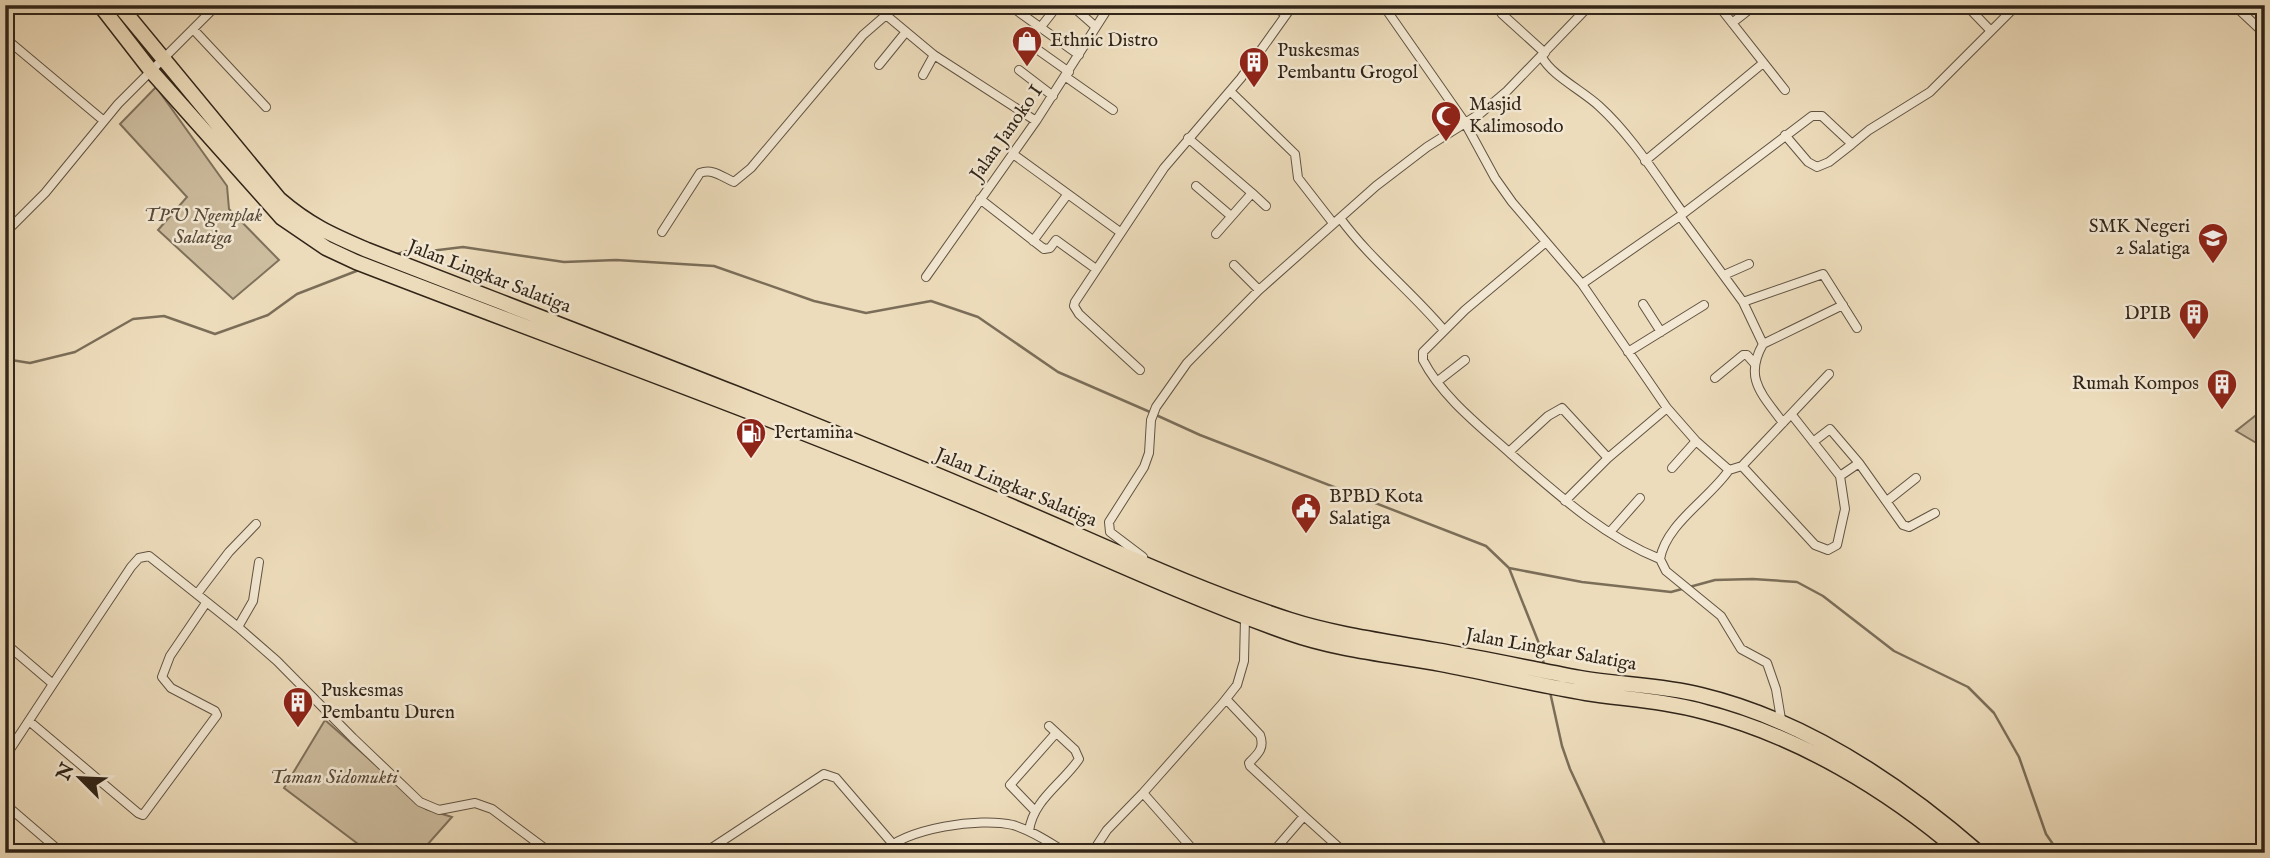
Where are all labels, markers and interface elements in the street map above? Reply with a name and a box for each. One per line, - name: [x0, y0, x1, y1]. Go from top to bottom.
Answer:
- shop icon: Ethnic Distro: [1010, 24, 1044, 68]
- place label: Ethnic Distro: [1050, 29, 1158, 53]
- place label: Puskesmas Pembantu Grogol: [1277, 39, 1419, 85]
- building icon: Puskesmas Pembantu Grogol: [1237, 45, 1271, 89]
- street label: Jalan Janoko I: [964, 80, 1049, 187]
- place label: Masjid Kalimosodo: [1469, 93, 1563, 139]
- mosque icon: Masjid Kalimosodo: [1429, 99, 1463, 143]
- park label: TPU Ngemplak Salatiga: [144, 204, 263, 250]
- place label: SMK Negeri 2 Salatiga: [2089, 215, 2191, 261]
- school or university icon: SMK Negeri 2 Salatiga: [2196, 221, 2230, 265]
- street label: Jalan Lingkar Salatiga: [402, 234, 575, 320]
- building icon: DPIB: [2177, 297, 2211, 341]
- place label: DPIB: [2124, 302, 2171, 326]
- building icon: Rumah Kompos: [2205, 367, 2239, 411]
- place label: Rumah Kompos: [2072, 372, 2199, 396]
- fuel station icon: Pertamina: [734, 416, 768, 460]
- place label: Pertamina: [774, 421, 854, 445]
- street label: Jalan Lingkar Salatiga: [930, 442, 1101, 533]
- place label: BPBD Kota Salatiga: [1329, 485, 1424, 531]
- public building icon: BPBD Kota Salatiga: [1289, 491, 1323, 535]
- street label: Jalan Lingkar Salatiga: [1462, 623, 1639, 677]
- place label: Puskesmas Pembantu Duren: [321, 679, 455, 725]
- building icon: Puskesmas Pembantu Duren: [281, 685, 315, 729]
- north arrow: [46, 742, 116, 812]
- text: N: [52, 759, 81, 785]
- park label: Taman Sidomukti: [270, 766, 400, 790]

